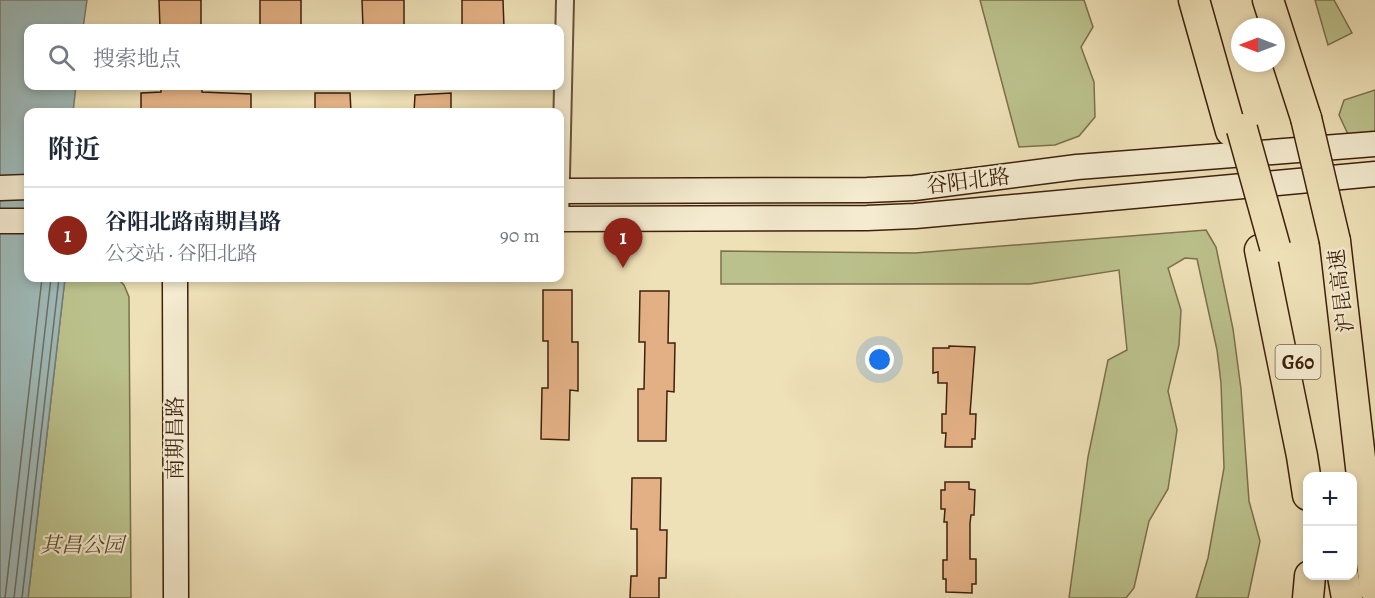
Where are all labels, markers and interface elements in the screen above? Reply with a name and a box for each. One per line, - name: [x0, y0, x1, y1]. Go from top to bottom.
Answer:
- north arrow: [1231, 18, 1285, 72]
- search box: [24, 24, 564, 90]
- icon: search: [45, 41, 78, 74]
- text: 搜索地点: [93, 44, 181, 74]
- text: 附近: [48, 132, 100, 167]
- street label: 谷阳北路: [925, 162, 1011, 200]
- text: 谷阳北路南期昌路: [105, 207, 281, 237]
- pin: 1: [604, 218, 642, 268]
- text: 1: [64, 222, 71, 249]
- text: 90 m: [500, 222, 540, 249]
- text: 公交站 · 谷阳北路: [105, 240, 257, 267]
- street label: 沪昆高速: [1322, 248, 1360, 334]
- your location: [865, 345, 894, 374]
- road number: G60: [1276, 345, 1320, 379]
- street label: 南期昌路: [161, 396, 189, 480]
- map controls: [1303, 472, 1357, 580]
- button: +: [1303, 472, 1357, 526]
- button: −: [1303, 526, 1357, 580]
- park label: 其昌公园: [40, 531, 127, 559]

